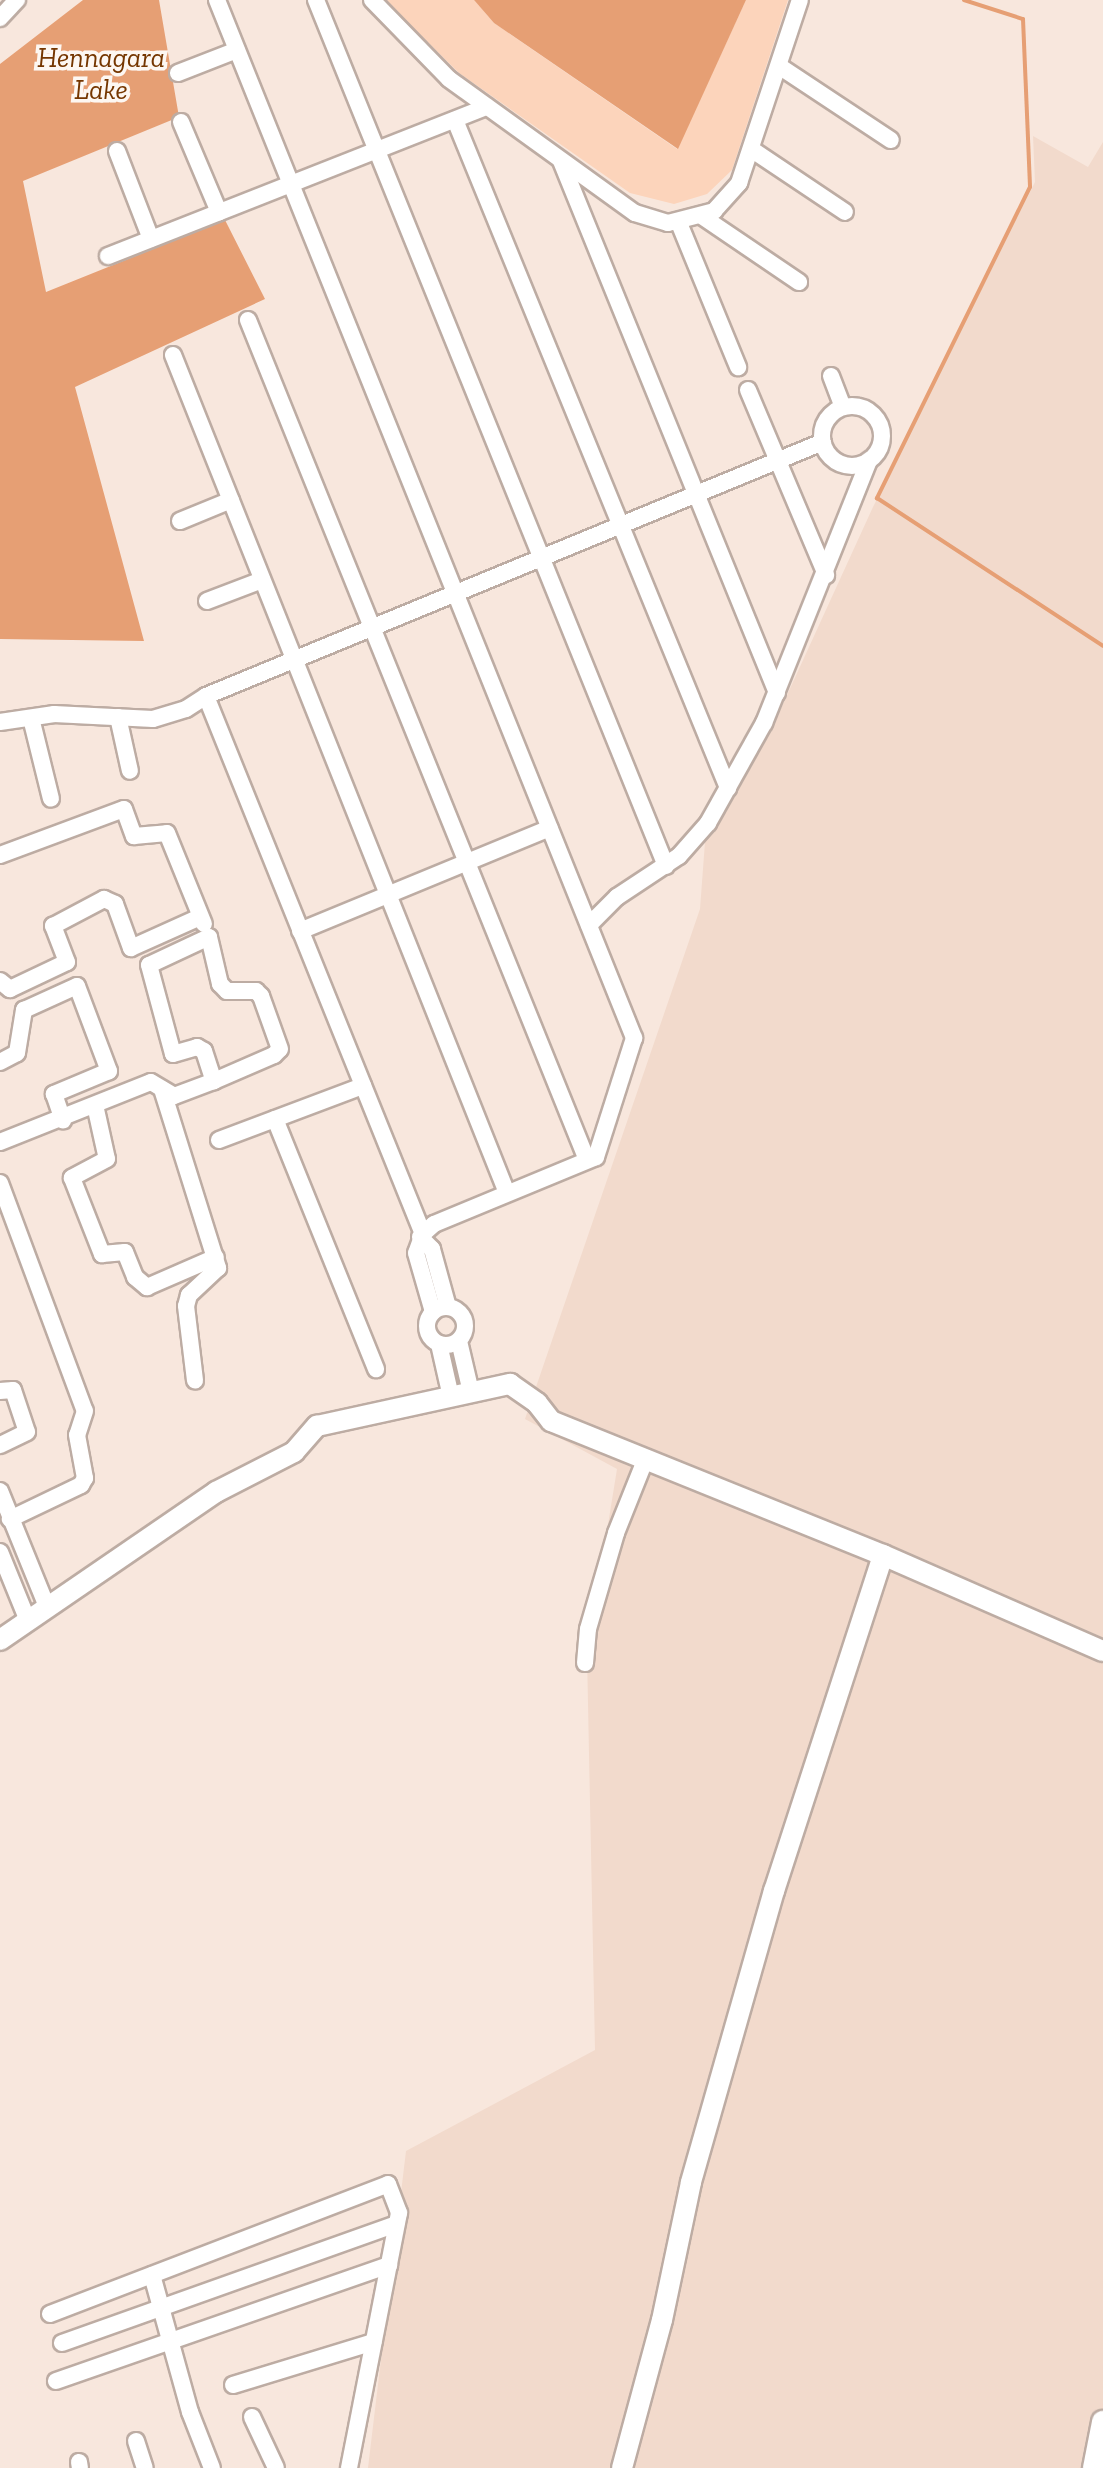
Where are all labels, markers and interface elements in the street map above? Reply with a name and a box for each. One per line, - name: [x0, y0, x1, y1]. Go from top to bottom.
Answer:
- water label: Hennagara Lake: [37, 41, 165, 107]

